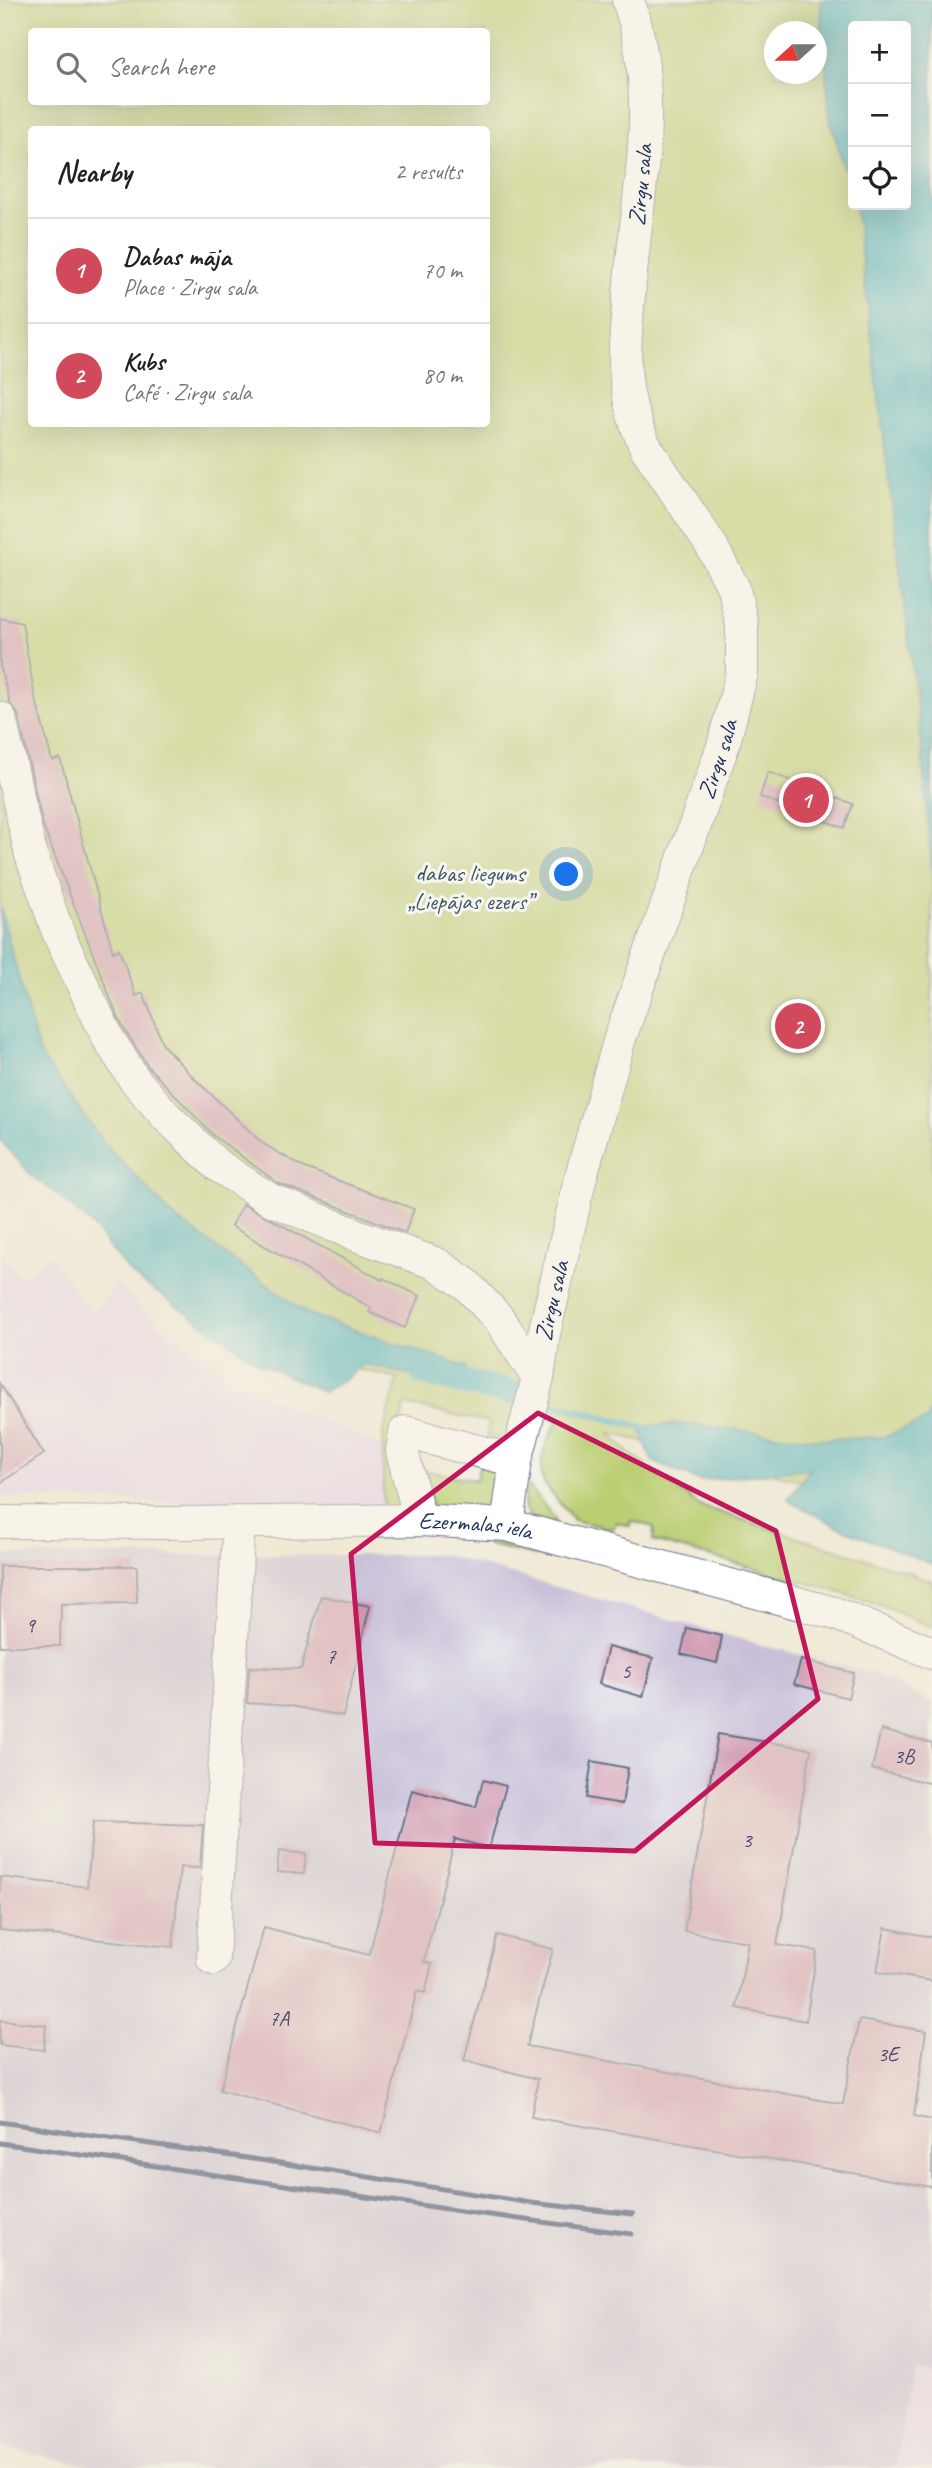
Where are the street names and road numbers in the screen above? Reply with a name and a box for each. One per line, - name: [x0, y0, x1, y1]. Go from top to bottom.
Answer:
- street label: Zirgu sala: [621, 142, 659, 227]
- street label: Zirgu sala: [691, 715, 745, 803]
- street label: Zirgu sala: [528, 1256, 576, 1343]
- street label: Ezermalas iela: [418, 1505, 538, 1547]

